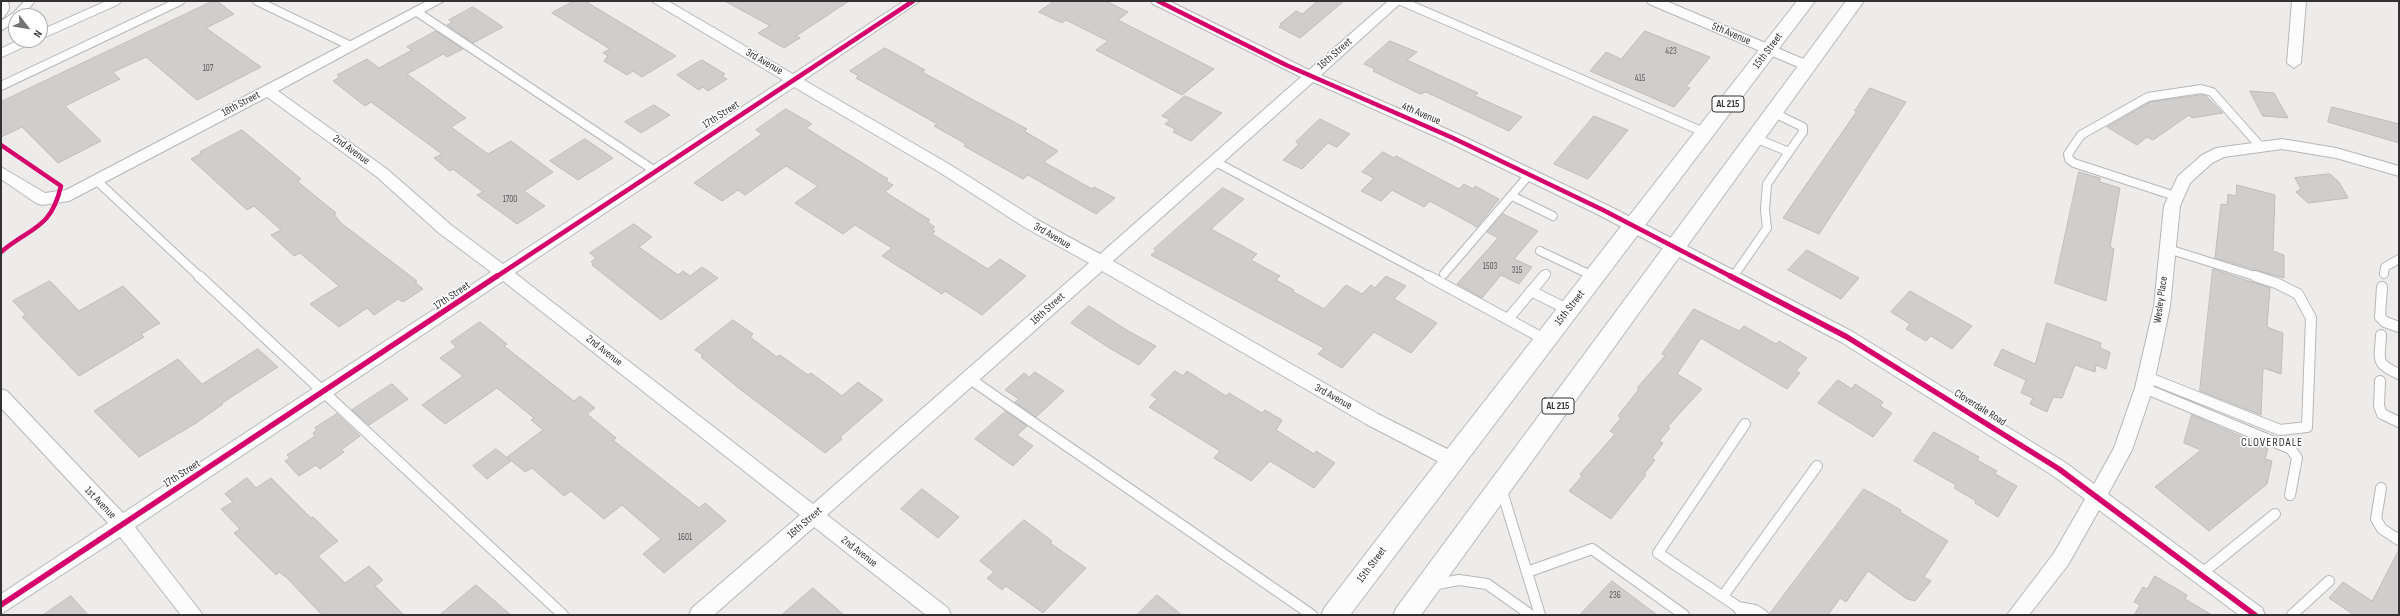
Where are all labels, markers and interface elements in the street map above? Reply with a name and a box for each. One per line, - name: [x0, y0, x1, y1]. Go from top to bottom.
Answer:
- north arrow: [8, 8, 48, 48]
- street label: 5th Avenue: [1709, 20, 1753, 48]
- text: N: [31, 28, 45, 40]
- street label: 15th Street: [1750, 31, 1786, 71]
- street label: 16th Street: [1315, 35, 1355, 73]
- street label: 3rd Avenue: [743, 46, 785, 78]
- house number: 423: [1665, 47, 1677, 57]
- house number: 107: [203, 64, 213, 74]
- house number: 415: [1635, 74, 1645, 84]
- street label: 18th Street: [219, 88, 263, 120]
- road number: AL 215: [1712, 96, 1744, 112]
- street label: 17th Street: [700, 98, 742, 132]
- street label: 4th Avenue: [1399, 100, 1443, 128]
- street label: 2nd Avenue: [330, 132, 372, 168]
- house number: 1700: [503, 195, 517, 205]
- street label: 3rd Avenue: [1031, 220, 1073, 252]
- house number: 1503: [1483, 262, 1497, 272]
- house number: 315: [1512, 266, 1522, 276]
- street label: Wesley Place: [2151, 276, 2171, 324]
- street label: 17th Street: [431, 279, 473, 313]
- street label: 15th Street: [1552, 288, 1588, 328]
- street label: 16th Street: [1028, 290, 1068, 328]
- street label: 2nd Avenue: [583, 333, 625, 369]
- street label: 3rd Avenue: [1312, 381, 1354, 413]
- street label: Cloverdale Road: [1952, 387, 2008, 429]
- road number: AL 215: [1542, 398, 1574, 414]
- district label: CLOVERDALE: [2241, 436, 2303, 450]
- street label: 17th Street: [161, 457, 203, 491]
- street label: 1st Avenue: [81, 484, 119, 522]
- street label: 16th Street: [785, 504, 825, 542]
- house number: 1601: [678, 533, 692, 543]
- street label: 2nd Avenue: [838, 534, 880, 570]
- street label: 15th Street: [1354, 545, 1390, 585]
- house number: 236: [1609, 591, 1621, 601]

